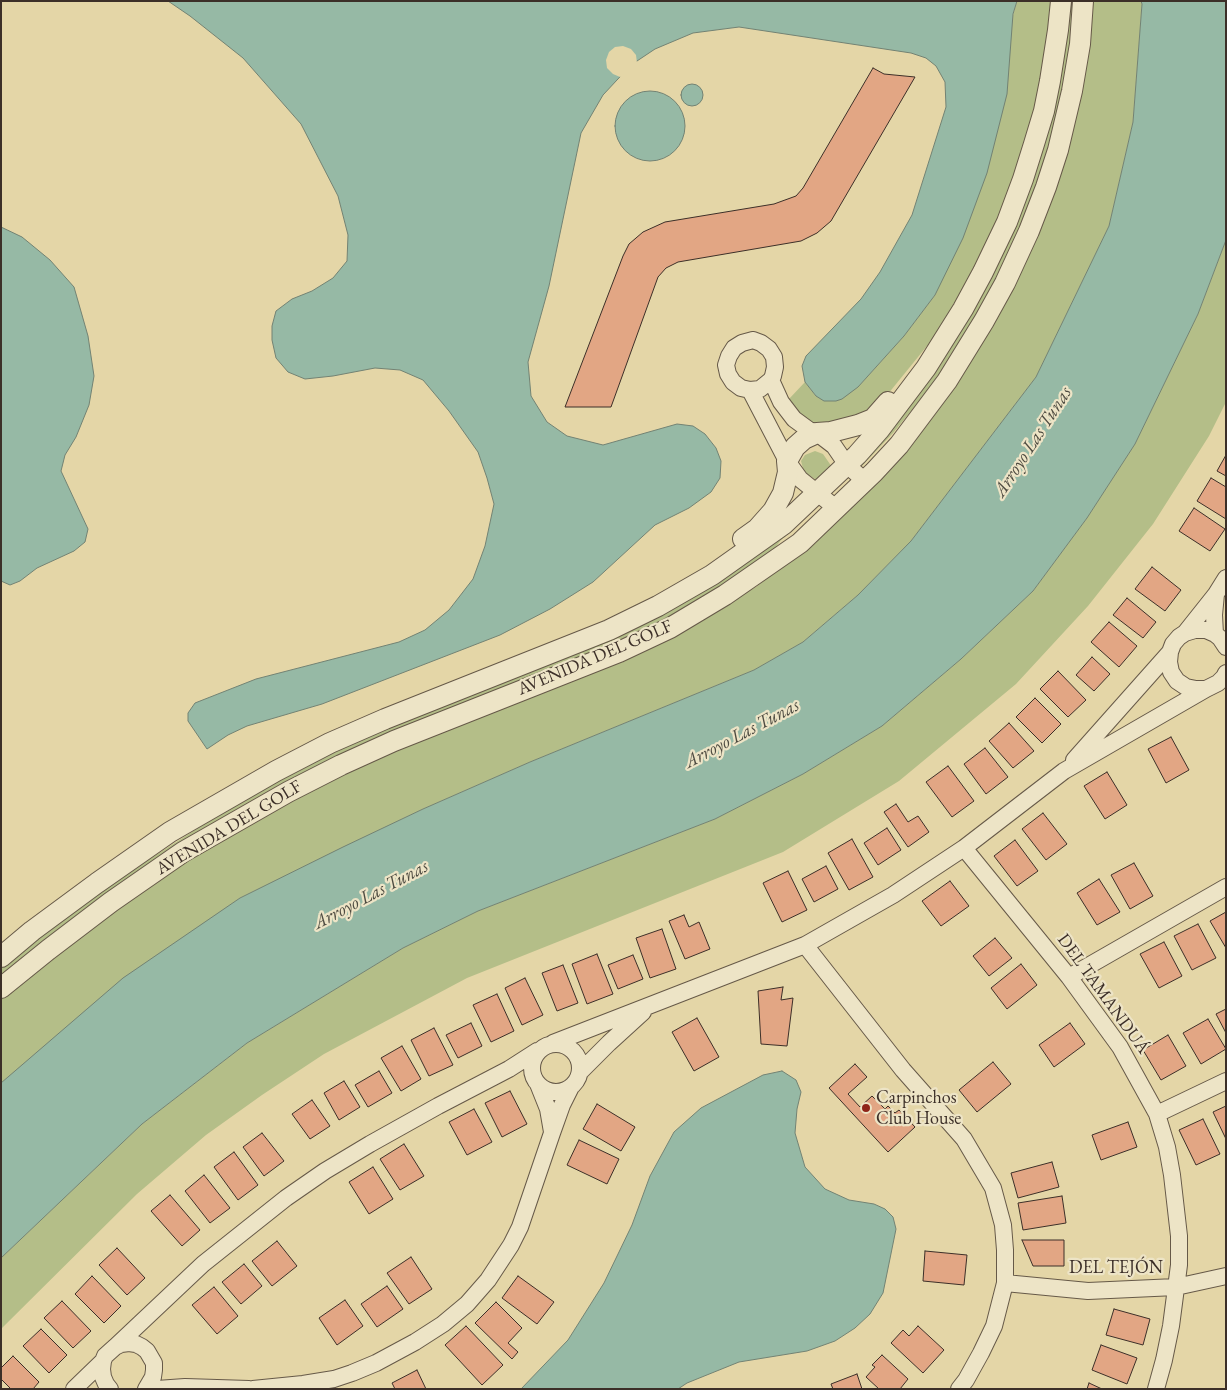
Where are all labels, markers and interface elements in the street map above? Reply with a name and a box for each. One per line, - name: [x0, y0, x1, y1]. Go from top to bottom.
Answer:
- water label: Arroyo Las Tunas: [989, 383, 1077, 501]
- street label: AVENIDA DEL GOLF: [514, 616, 676, 700]
- water label: Arroyo Las Tunas: [681, 694, 803, 774]
- street label: AVENIDA DEL GOLF: [152, 776, 306, 880]
- water label: Arroyo Las Tunas: [310, 855, 432, 935]
- street label: DEL TAMANDUÁ: [1052, 930, 1154, 1058]
- place label: Carpinchos Club House: [876, 1087, 961, 1130]
- marker: Carpinchos Club House: [860, 1102, 872, 1114]
- street label: DEL TEJÓN: [1069, 1257, 1163, 1279]

